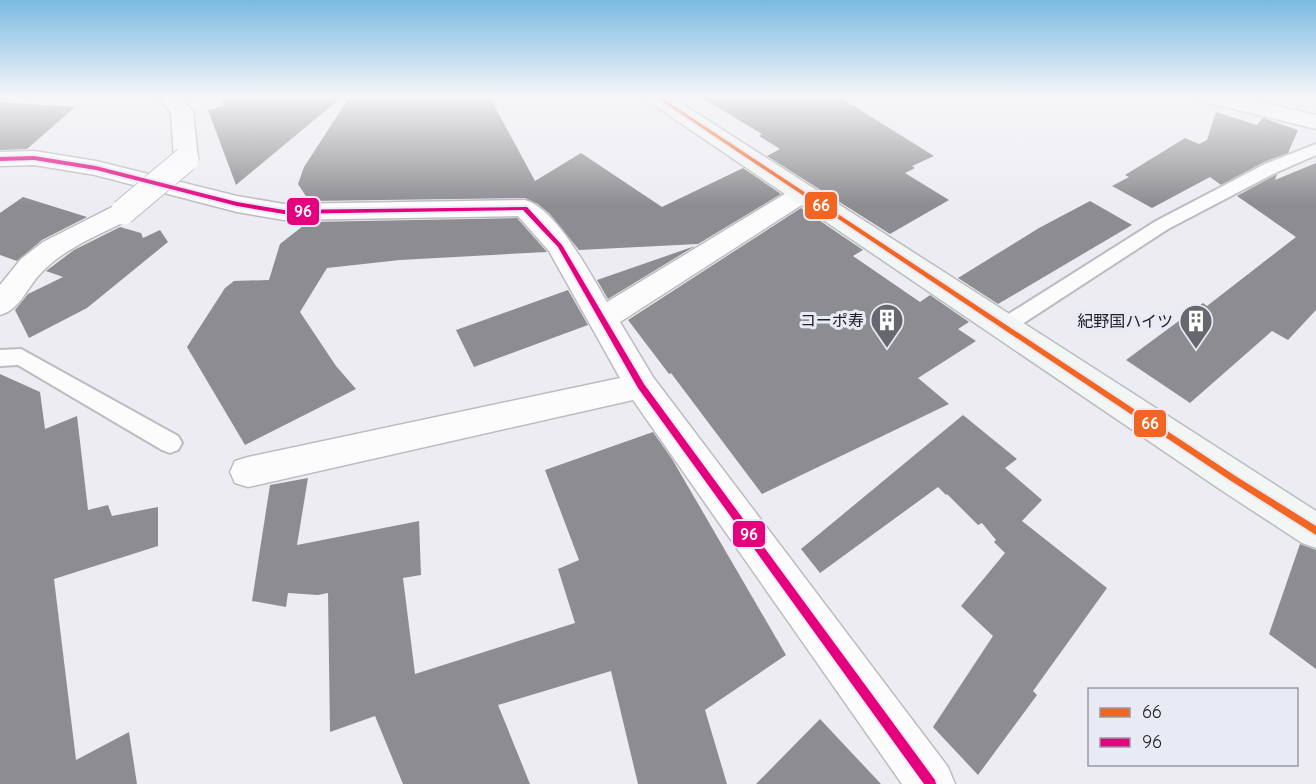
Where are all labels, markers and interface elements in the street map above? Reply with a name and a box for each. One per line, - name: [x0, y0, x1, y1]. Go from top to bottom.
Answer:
- line badge: 66: [804, 191, 838, 220]
- text: 66: [812, 195, 830, 215]
- line badge: 96: [286, 197, 320, 226]
- text: 96: [294, 201, 312, 221]
- building icon: コーポ寿: [869, 302, 905, 349]
- building icon: 紀野国ハイツ: [1178, 303, 1214, 350]
- place label: コーポ寿: [800, 310, 864, 330]
- place label: 紀野国ハイツ: [1077, 311, 1173, 331]
- line badge: 66: [1133, 409, 1167, 438]
- text: 66: [1141, 413, 1159, 433]
- line badge: 96: [732, 520, 766, 548]
- text: 96: [740, 524, 758, 544]
- legend: [1088, 688, 1298, 766]
- text: 66: [1142, 700, 1162, 723]
- text: 96: [1142, 730, 1162, 753]

